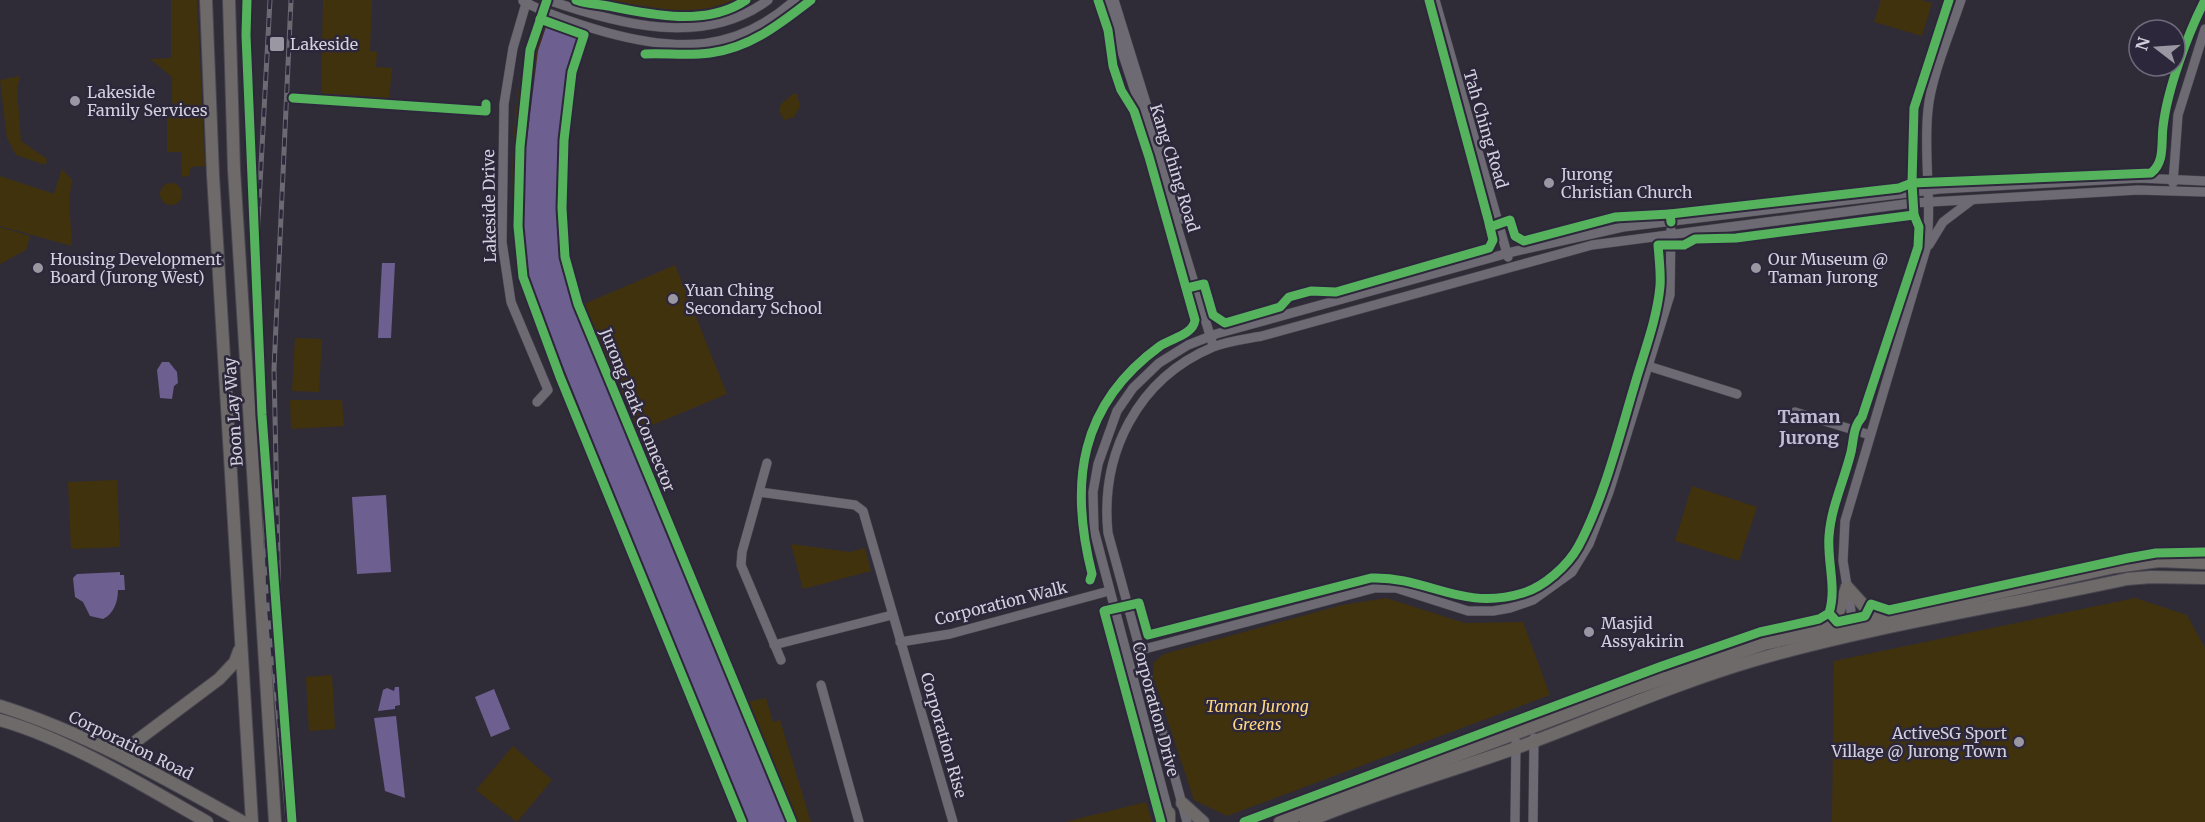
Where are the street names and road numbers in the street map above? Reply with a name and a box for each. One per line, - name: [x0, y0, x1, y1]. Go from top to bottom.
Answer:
- street label: Tah Ching Road: [1459, 67, 1513, 191]
- street label: Kang Ching Road: [1146, 102, 1204, 235]
- street label: Lakeside Drive: [478, 149, 500, 263]
- street label: Jurong Park Connector: [596, 324, 680, 495]
- street label: Boon Lay Way: [219, 356, 247, 467]
- street label: Corporation Walk: [933, 577, 1070, 629]
- street label: Corporation Drive: [1128, 640, 1184, 778]
- street label: Corporation Rise: [917, 670, 971, 800]
- street label: Corporation Road: [66, 706, 197, 784]

